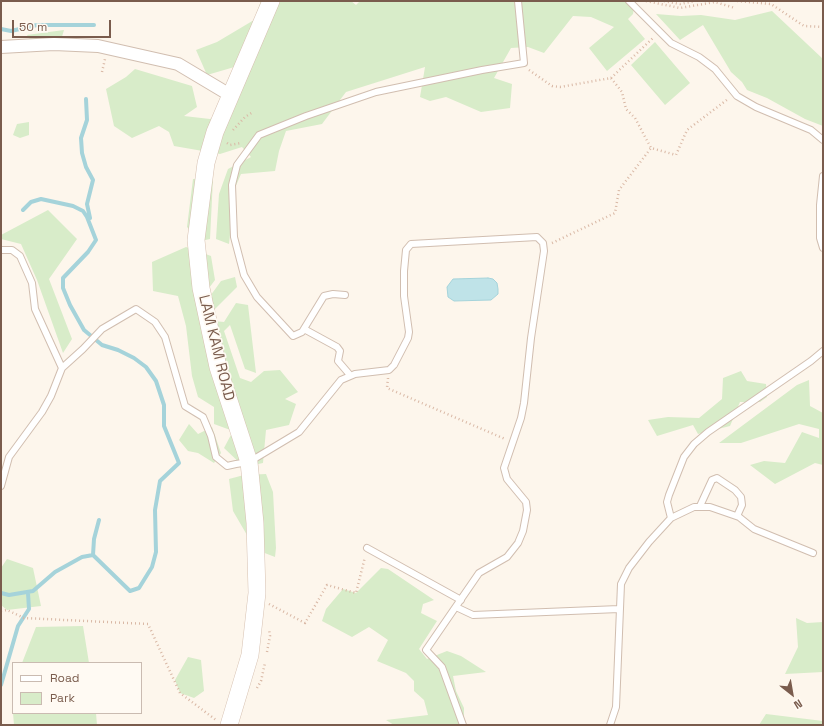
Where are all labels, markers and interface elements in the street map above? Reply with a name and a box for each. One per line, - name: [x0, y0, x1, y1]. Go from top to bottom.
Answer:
- scale bar: [14, 12, 113, 38]
- text: 50 m: [19, 19, 47, 35]
- street label: LAM KAM ROAD: [194, 293, 238, 403]
- legend: [12, 662, 142, 714]
- text: Road: [50, 670, 79, 686]
- north arrow: [772, 674, 812, 714]
- text: Park: [50, 690, 75, 706]
- text: N: [791, 696, 805, 712]

